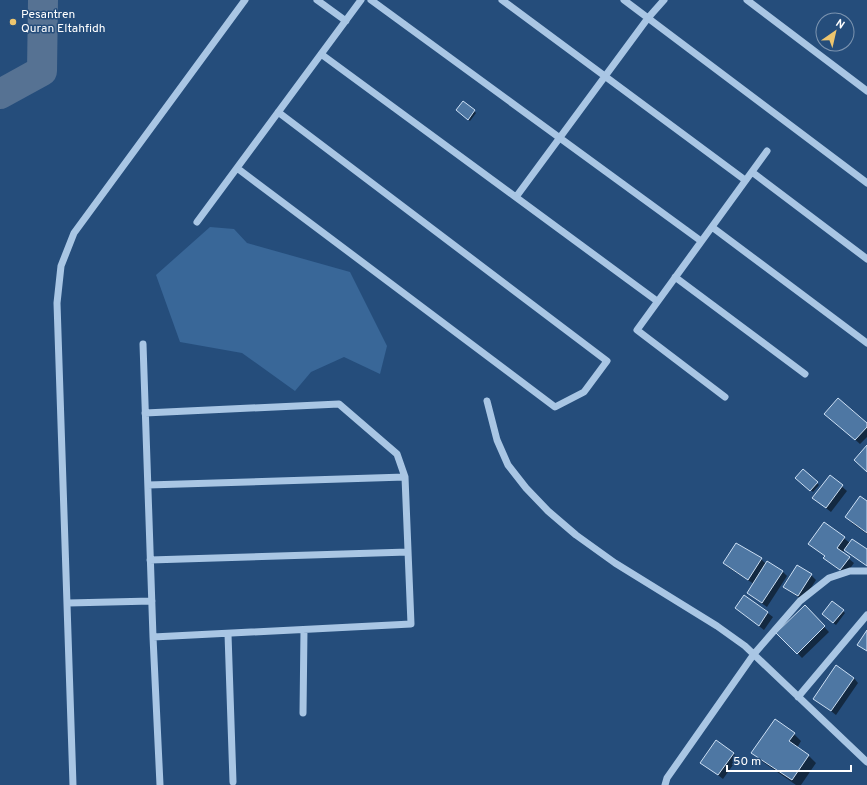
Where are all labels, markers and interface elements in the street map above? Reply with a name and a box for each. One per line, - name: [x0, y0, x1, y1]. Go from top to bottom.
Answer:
- place label: Pesantren Quran Eltahfidh: [21, 7, 105, 37]
- north arrow: [815, 12, 855, 52]
- marker: Pesantren Quran Eltahfidh: [8, 17, 18, 27]
- text: N: [833, 17, 847, 33]
- scale bar: [727, 747, 851, 773]
- text: 50 m: [733, 754, 761, 770]

